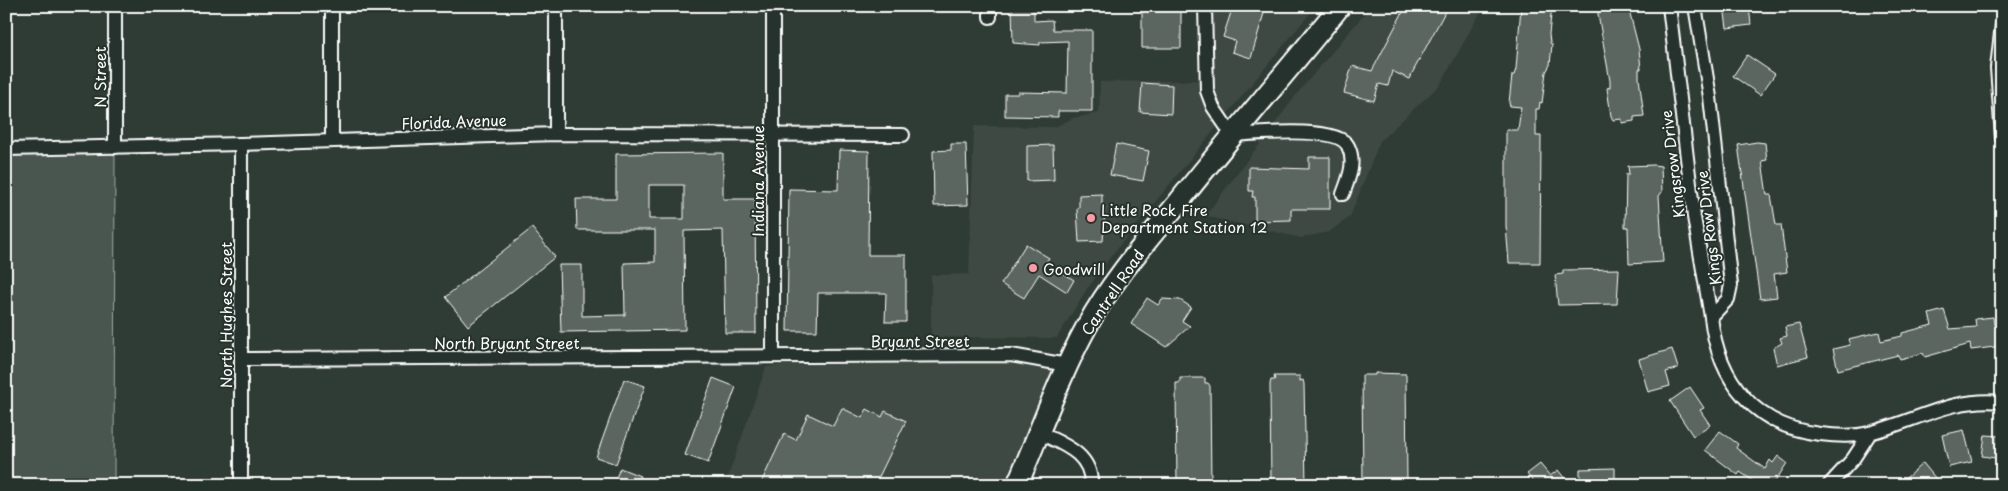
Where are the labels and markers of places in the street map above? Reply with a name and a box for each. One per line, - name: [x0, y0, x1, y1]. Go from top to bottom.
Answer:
- place label: Little Rock Fire Department Station 12: [1101, 198, 1267, 238]
- marker: Little Rock Fire Department Station 12: [1085, 212, 1097, 224]
- place label: Goodwill: [1043, 257, 1105, 280]
- marker: Goodwill: [1027, 262, 1039, 274]

